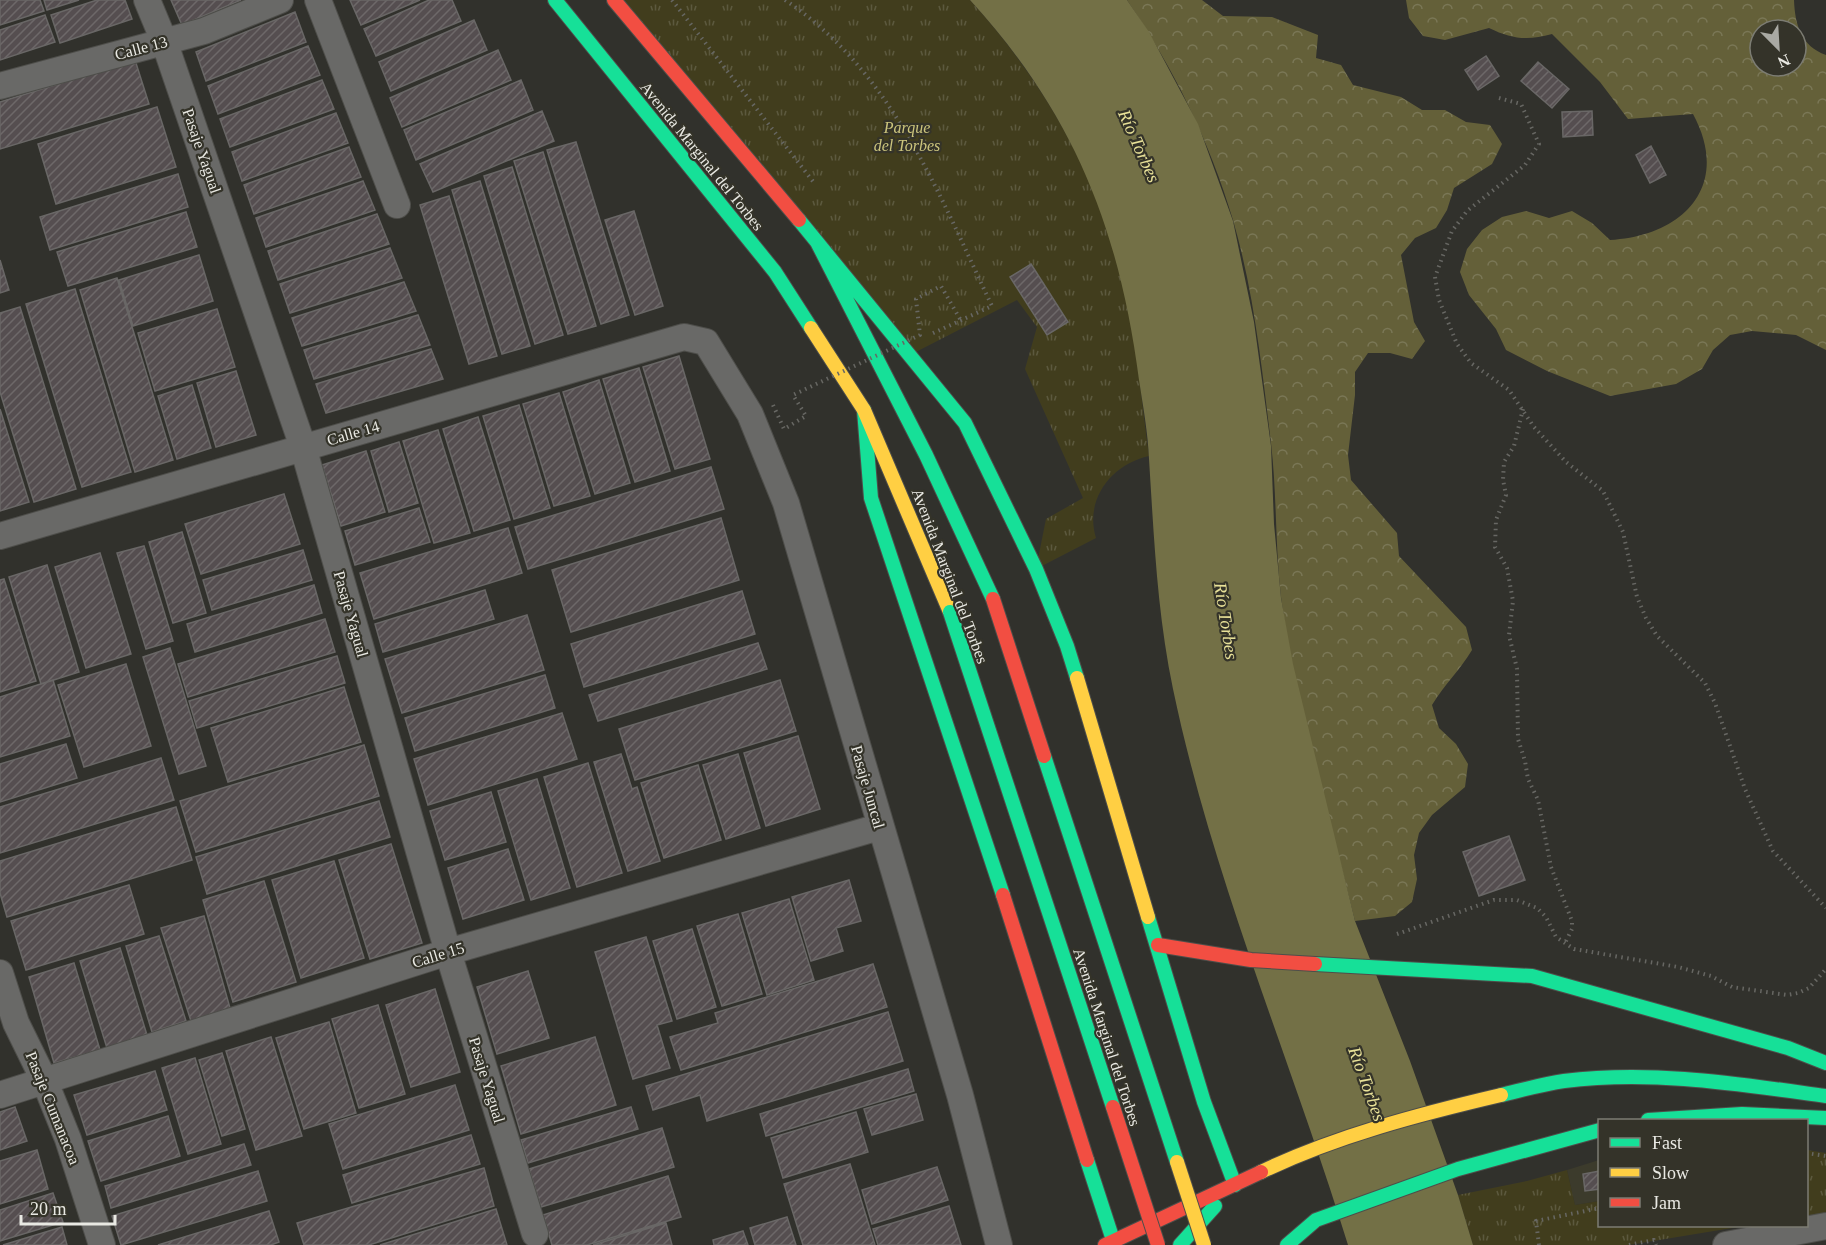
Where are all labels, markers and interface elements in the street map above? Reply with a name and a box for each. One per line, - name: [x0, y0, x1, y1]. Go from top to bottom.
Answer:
- north arrow: [1748, 18, 1808, 78]
- street label: Calle 13: [113, 33, 169, 63]
- text: N: [1775, 51, 1793, 72]
- street label: Avenida Marginal del Torbes: [636, 78, 767, 234]
- water label: Río Torbes: [1114, 105, 1164, 186]
- street label: Pasaje Yagual: [179, 106, 225, 197]
- park label: Parque del Torbes: [874, 119, 940, 154]
- street label: Calle 14: [325, 417, 381, 449]
- street label: Avenida Marginal del Torbes: [908, 486, 991, 666]
- street label: Pasaje Yagual: [330, 569, 372, 660]
- water label: Río Torbes: [1210, 580, 1242, 661]
- street label: Pasaje Juncal: [847, 743, 888, 831]
- street label: Calle 15: [410, 939, 466, 971]
- street label: Avenida Marginal del Torbes: [1069, 946, 1144, 1128]
- street label: Pasaje Yagual: [465, 1035, 508, 1126]
- water label: Río Torbes: [1344, 1043, 1390, 1124]
- street label: Pasaje Cumanacoa: [22, 1049, 83, 1167]
- legend: [1598, 1119, 1808, 1227]
- text: Fast: [1652, 1133, 1682, 1153]
- text: Slow: [1652, 1163, 1689, 1183]
- scale bar: [21, 1188, 116, 1226]
- text: Jam: [1652, 1193, 1681, 1213]
- text: 20 m: [30, 1199, 67, 1219]

